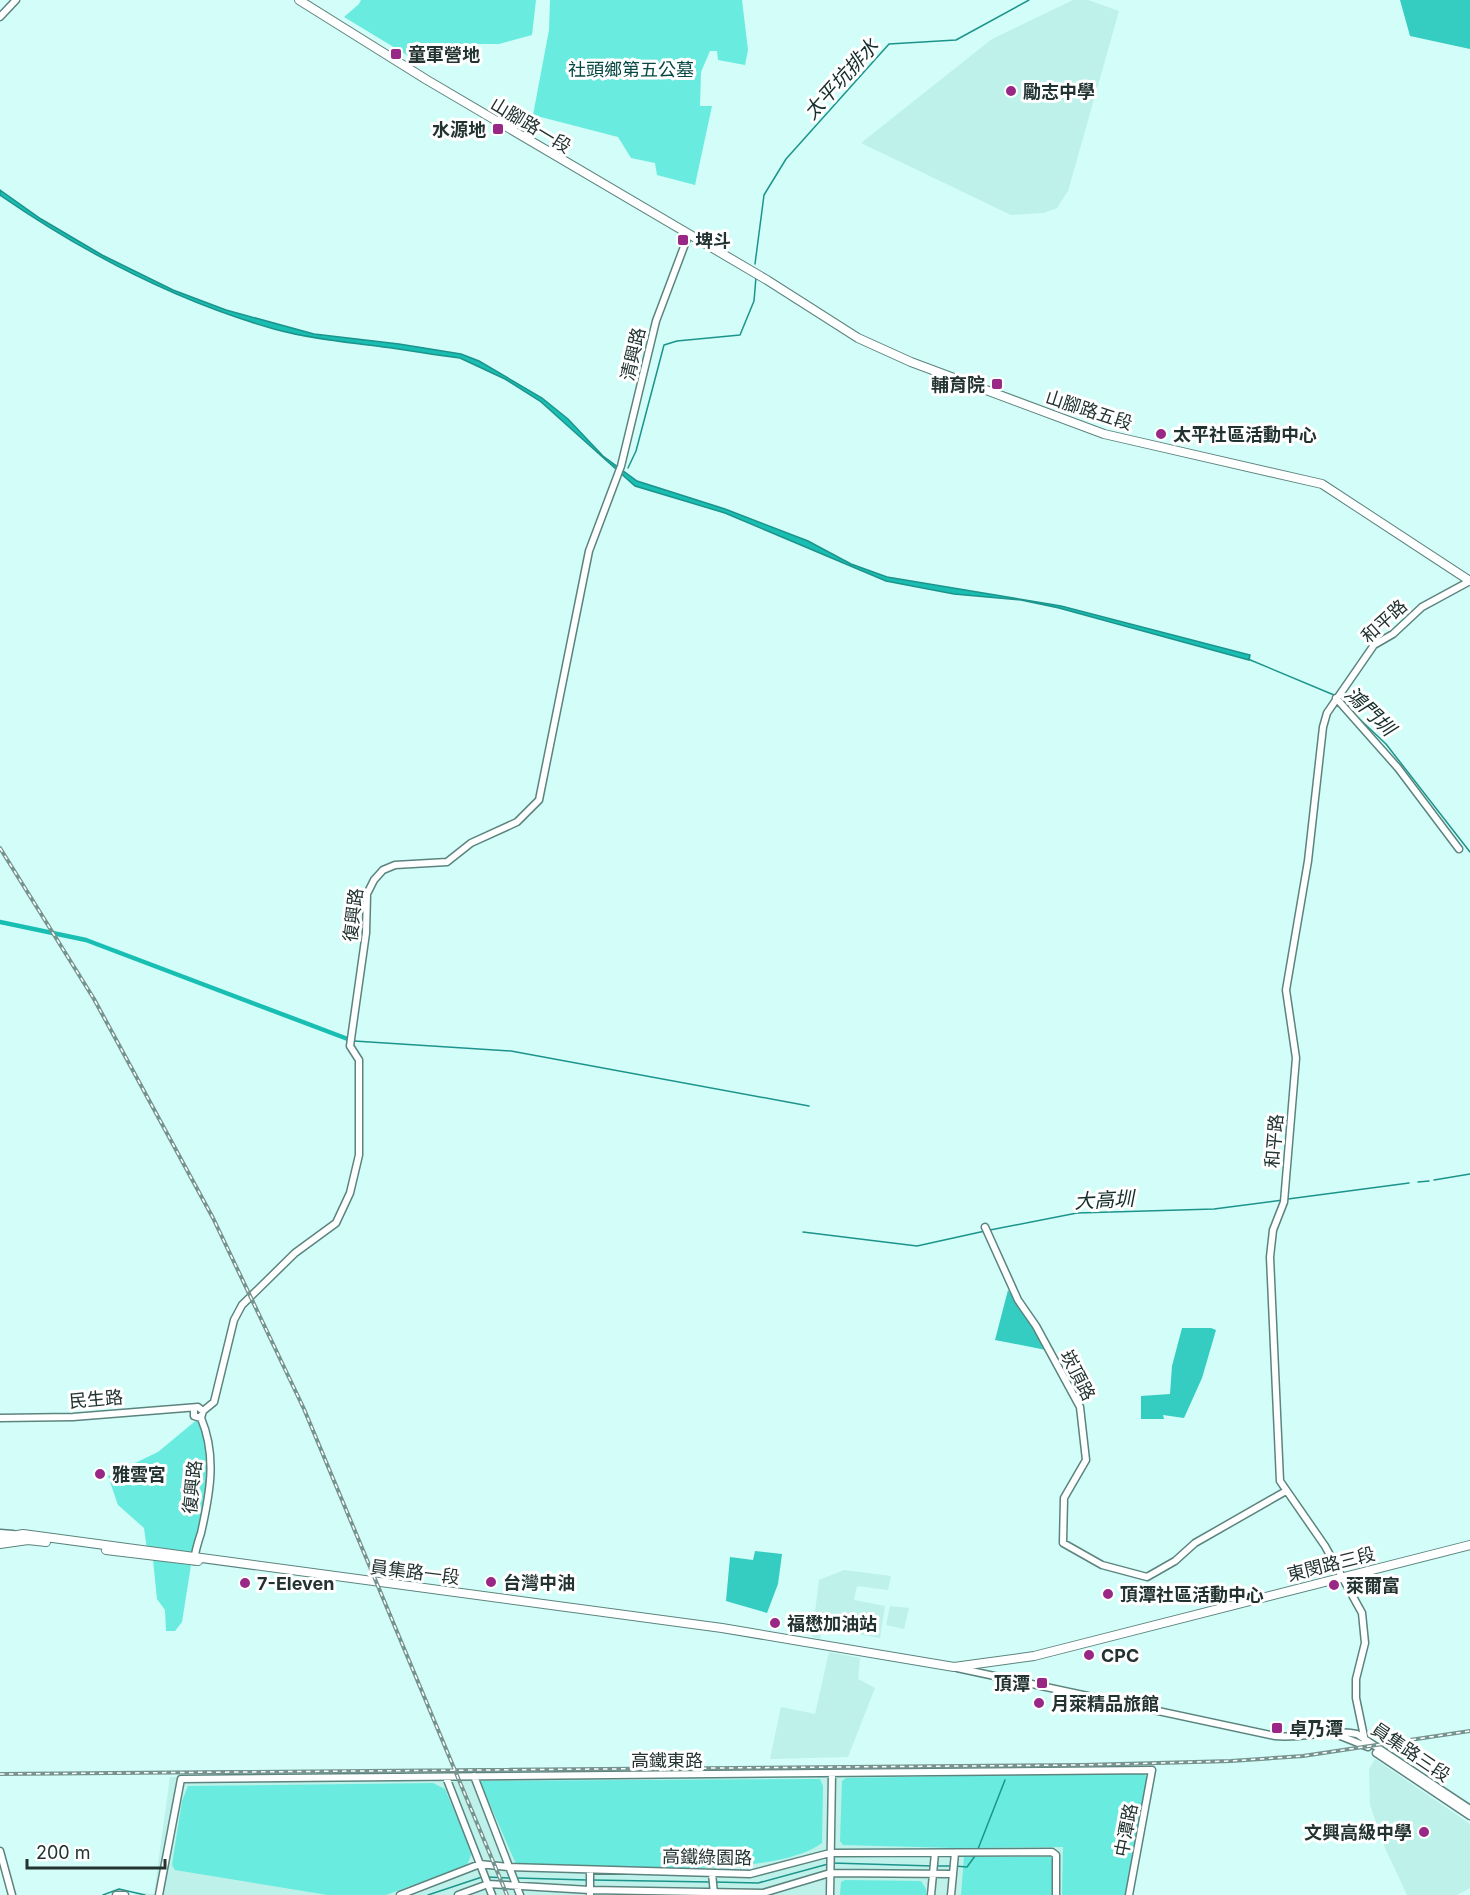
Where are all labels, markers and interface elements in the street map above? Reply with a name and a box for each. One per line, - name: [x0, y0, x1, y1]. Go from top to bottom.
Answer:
- water label: 太平坑排水: [799, 33, 884, 124]
- place label: 童軍營地: [408, 44, 480, 65]
- marker: 童軍營地: [389, 47, 403, 61]
- park label: 社頭鄉第五公墓: [568, 59, 694, 80]
- place label: 勵志中學: [1023, 81, 1095, 102]
- marker: 勵志中學: [1004, 84, 1018, 98]
- street label: 山腳路一段: [487, 93, 575, 157]
- place label: 水源地: [432, 119, 486, 140]
- marker: 水源地: [491, 122, 505, 136]
- place label: 埤斗: [695, 230, 731, 251]
- marker: 埤斗: [676, 233, 690, 247]
- street label: 清興路: [617, 325, 649, 383]
- place label: 輔育院: [931, 374, 985, 395]
- marker: 輔育院: [990, 377, 1004, 391]
- street label: 山腳路五段: [1043, 386, 1135, 434]
- place label: 太平社區活動中心: [1173, 424, 1317, 445]
- marker: 太平社區活動中心: [1154, 427, 1168, 441]
- street label: 和平路: [1357, 595, 1411, 647]
- water label: 鴻門圳: [1340, 682, 1402, 743]
- street label: 復興路: [339, 887, 367, 943]
- street label: 和平路: [1261, 1113, 1287, 1169]
- water label: 大高圳: [1073, 1186, 1138, 1214]
- street label: 崁頂路: [1056, 1346, 1100, 1404]
- street label: 民生路: [68, 1386, 124, 1412]
- street label: 復興路: [179, 1459, 205, 1515]
- place label: 雅雲宮: [112, 1464, 166, 1485]
- marker: 雅雲宮: [93, 1467, 107, 1481]
- street label: 東閔路三段: [1285, 1543, 1377, 1585]
- street label: 員集路一段: [369, 1556, 461, 1588]
- place label: 台灣中油: [503, 1572, 575, 1593]
- place label: 7-Eleven: [257, 1573, 335, 1594]
- marker: 台灣中油: [484, 1575, 498, 1589]
- place label: 萊爾富: [1346, 1575, 1400, 1596]
- marker: 7-Eleven: [238, 1576, 252, 1590]
- marker: 萊爾富: [1327, 1578, 1341, 1592]
- place label: 頂潭社區活動中心: [1120, 1584, 1264, 1605]
- marker: 頂潭社區活動中心: [1101, 1587, 1115, 1601]
- place label: 福懋加油站: [787, 1613, 877, 1634]
- marker: 福懋加油站: [768, 1616, 782, 1630]
- place label: CPC: [1101, 1645, 1139, 1666]
- marker: CPC: [1082, 1648, 1096, 1662]
- place label: 頂潭: [994, 1673, 1030, 1694]
- marker: 頂潭: [1035, 1676, 1049, 1690]
- place label: 月萊精品旅館: [1051, 1693, 1159, 1714]
- marker: 月萊精品旅館: [1032, 1696, 1046, 1710]
- place label: 卓乃潭: [1289, 1718, 1343, 1739]
- street label: 員集路三段: [1368, 1718, 1454, 1786]
- marker: 卓乃潭: [1270, 1721, 1284, 1735]
- street label: 高鐵東路: [631, 1750, 703, 1771]
- street label: 中潭路: [1111, 1801, 1141, 1859]
- place label: 文興高級中學: [1304, 1822, 1412, 1843]
- marker: 文興高級中學: [1417, 1825, 1431, 1839]
- scale bar: [27, 1832, 165, 1870]
- text: 200 m: [36, 1842, 91, 1863]
- street label: 高鐵綠園路: [662, 1846, 752, 1868]

